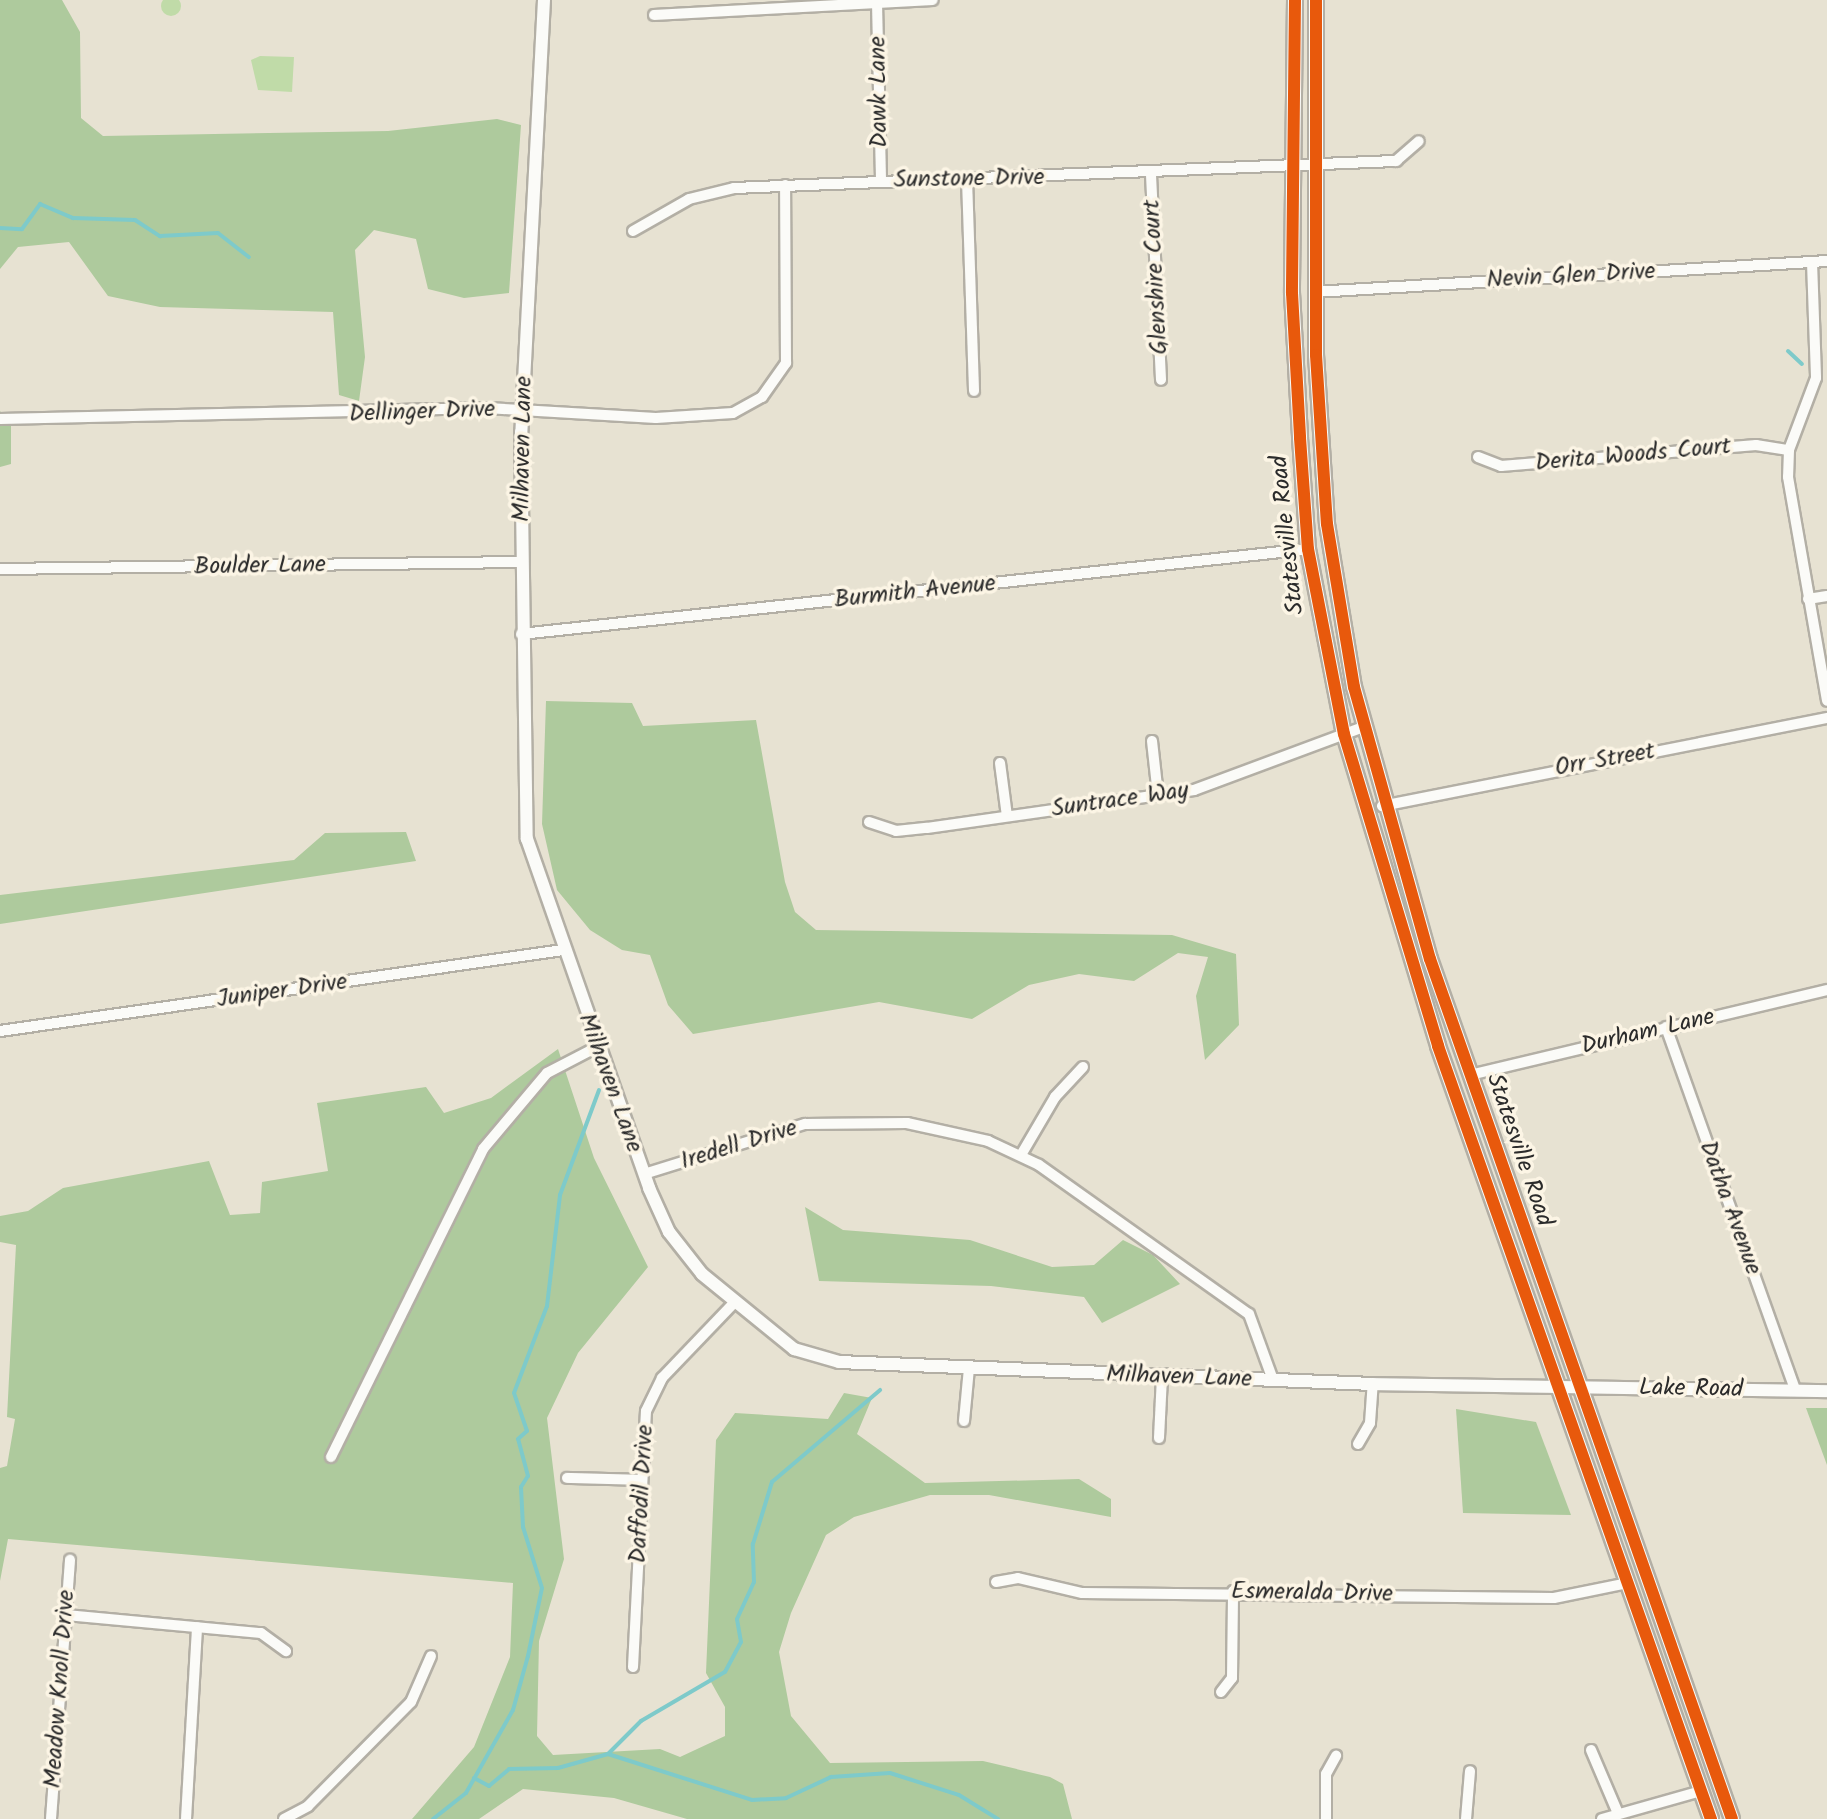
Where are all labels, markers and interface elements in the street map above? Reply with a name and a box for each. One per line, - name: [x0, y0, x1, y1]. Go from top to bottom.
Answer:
- street label: Dawk Lane: [864, 36, 894, 148]
- street label: Sunstone Drive: [893, 163, 1045, 195]
- street label: Glenshire Court: [1138, 199, 1174, 355]
- street label: Nevin Glen Drive: [1486, 257, 1656, 295]
- street label: Milhaven Lane: [507, 376, 539, 522]
- street label: Dellinger Drive: [348, 395, 496, 429]
- street label: Derita Woods Court: [1534, 432, 1732, 478]
- street label: Statesville Road: [1265, 454, 1311, 616]
- street label: Boulder Lane: [194, 550, 326, 582]
- street label: Burmith Avenue: [833, 569, 997, 615]
- street label: Orr Street: [1553, 737, 1657, 783]
- street label: Suntrace Way: [1050, 776, 1190, 824]
- street label: Juniper Drive: [215, 968, 349, 1014]
- street label: Durham Lane: [1579, 1003, 1717, 1061]
- street label: Milhaven Lane: [572, 1010, 648, 1156]
- street label: Statesville Road: [1479, 1070, 1559, 1230]
- street label: Iredell Drive: [677, 1114, 801, 1176]
- street label: Datha Avenue: [1692, 1137, 1768, 1279]
- street label: Milhaven Lane: [1106, 1360, 1252, 1394]
- street label: Lake Road: [1639, 1374, 1743, 1404]
- street label: Daffodil Drive: [624, 1424, 660, 1564]
- street label: Esmeralda Drive: [1231, 1577, 1393, 1609]
- street label: Meadow Knoll Drive: [39, 1589, 81, 1789]

